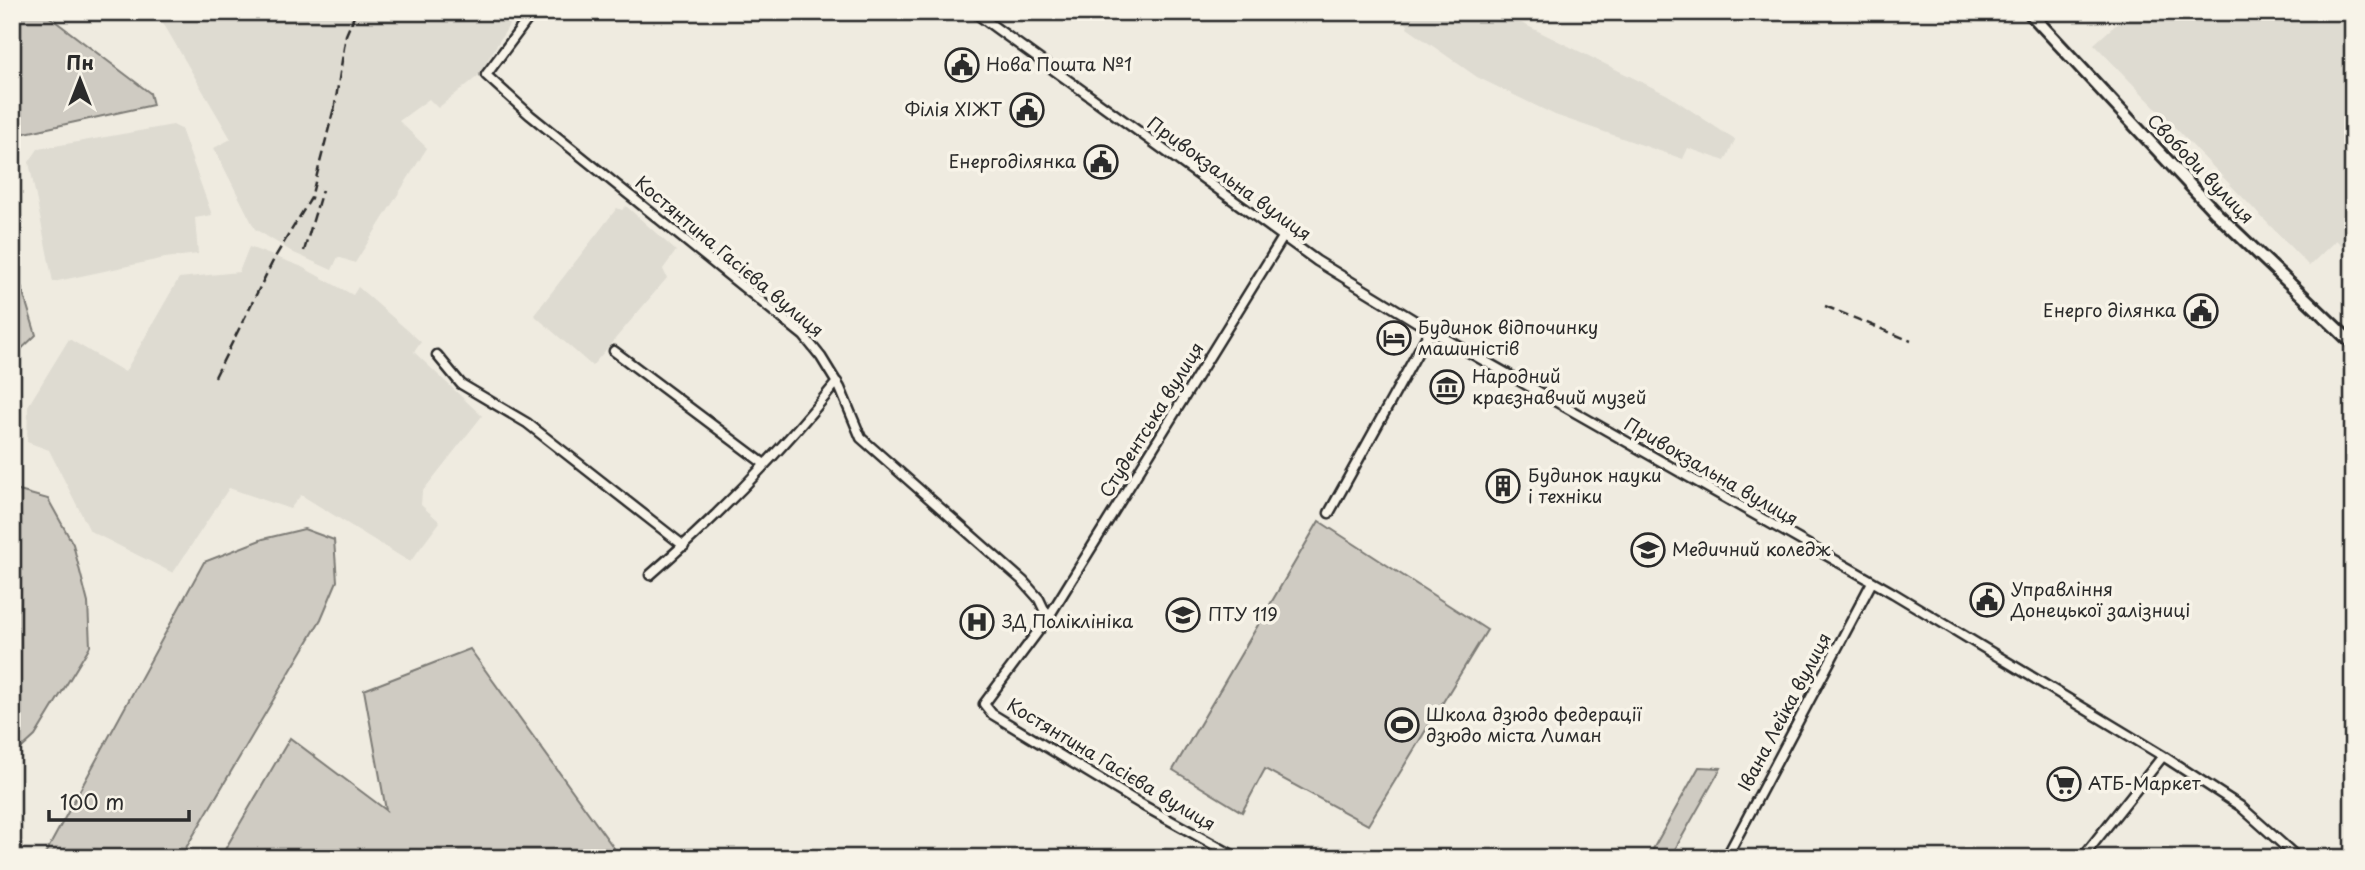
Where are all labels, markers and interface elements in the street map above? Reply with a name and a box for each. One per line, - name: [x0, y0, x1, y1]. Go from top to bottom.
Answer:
- north arrow: [46, 46, 116, 116]
- public building icon: Нова Пошта №1: [943, 46, 981, 84]
- text: Пн: [66, 48, 94, 76]
- place label: Нова Пошта №1: [986, 50, 1132, 77]
- public building icon: Філія ХІЖТ: [1008, 91, 1046, 129]
- place label: Філія ХІЖТ: [905, 95, 1003, 122]
- street label: Свободи вулиця: [2141, 107, 2261, 229]
- street label: Привокзальна вулиця: [1142, 109, 1317, 247]
- public building icon: Енергоділянка: [1082, 143, 1120, 181]
- place label: Енергоділянка: [949, 147, 1077, 174]
- street label: Костянтина Гасієва вулиця: [630, 169, 830, 343]
- public building icon: Енерго ділянка: [2182, 292, 2220, 330]
- place label: Енерго ділянка: [2043, 296, 2177, 323]
- place label: Будинок відпочинку машиністів: [1418, 313, 1598, 361]
- hotel icon: Будинок відпочинку машиністів: [1375, 319, 1413, 357]
- street label: Студентська вулиця: [1092, 336, 1210, 502]
- place label: Народний краєзнавчий музей: [1472, 362, 1647, 410]
- museum icon: Народний краєзнавчий музей: [1428, 368, 1466, 406]
- street label: Привокзальна вулиця: [1620, 410, 1804, 532]
- place label: Будинок науки і техніки: [1528, 461, 1662, 509]
- building icon: Будинок науки і техніки: [1484, 467, 1522, 505]
- school or university icon: Медичний коледж: [1629, 531, 1667, 569]
- place label: Медичний коледж: [1672, 535, 1831, 562]
- place label: Управління Донецької залізниці: [2010, 575, 2190, 623]
- public building icon: Управління Донецької залізниці: [1968, 581, 2006, 619]
- school or university icon: ПТУ 119: [1164, 596, 1202, 634]
- place label: ПТУ 119: [1208, 600, 1278, 627]
- hospital icon: ЗД Поліклініка: [958, 603, 996, 641]
- place label: ЗД Поліклініка: [1002, 607, 1134, 634]
- street label: Івана Лейка вулиця: [1730, 627, 1837, 795]
- street label: Костянтина Гасієва вулиця: [1002, 691, 1221, 837]
- place label: Школа дзюдо федерації дзюдо міста Лиман: [1426, 700, 1643, 748]
- sports icon: Школа дзюдо федерації дзюдо міста Лиман: [1383, 706, 1421, 744]
- supermarket icon: АТБ-Маркет: [2045, 765, 2083, 803]
- place label: АТБ-Маркет: [2088, 769, 2201, 796]
- scale bar: [49, 779, 189, 823]
- text: 100 m: [60, 785, 124, 817]

